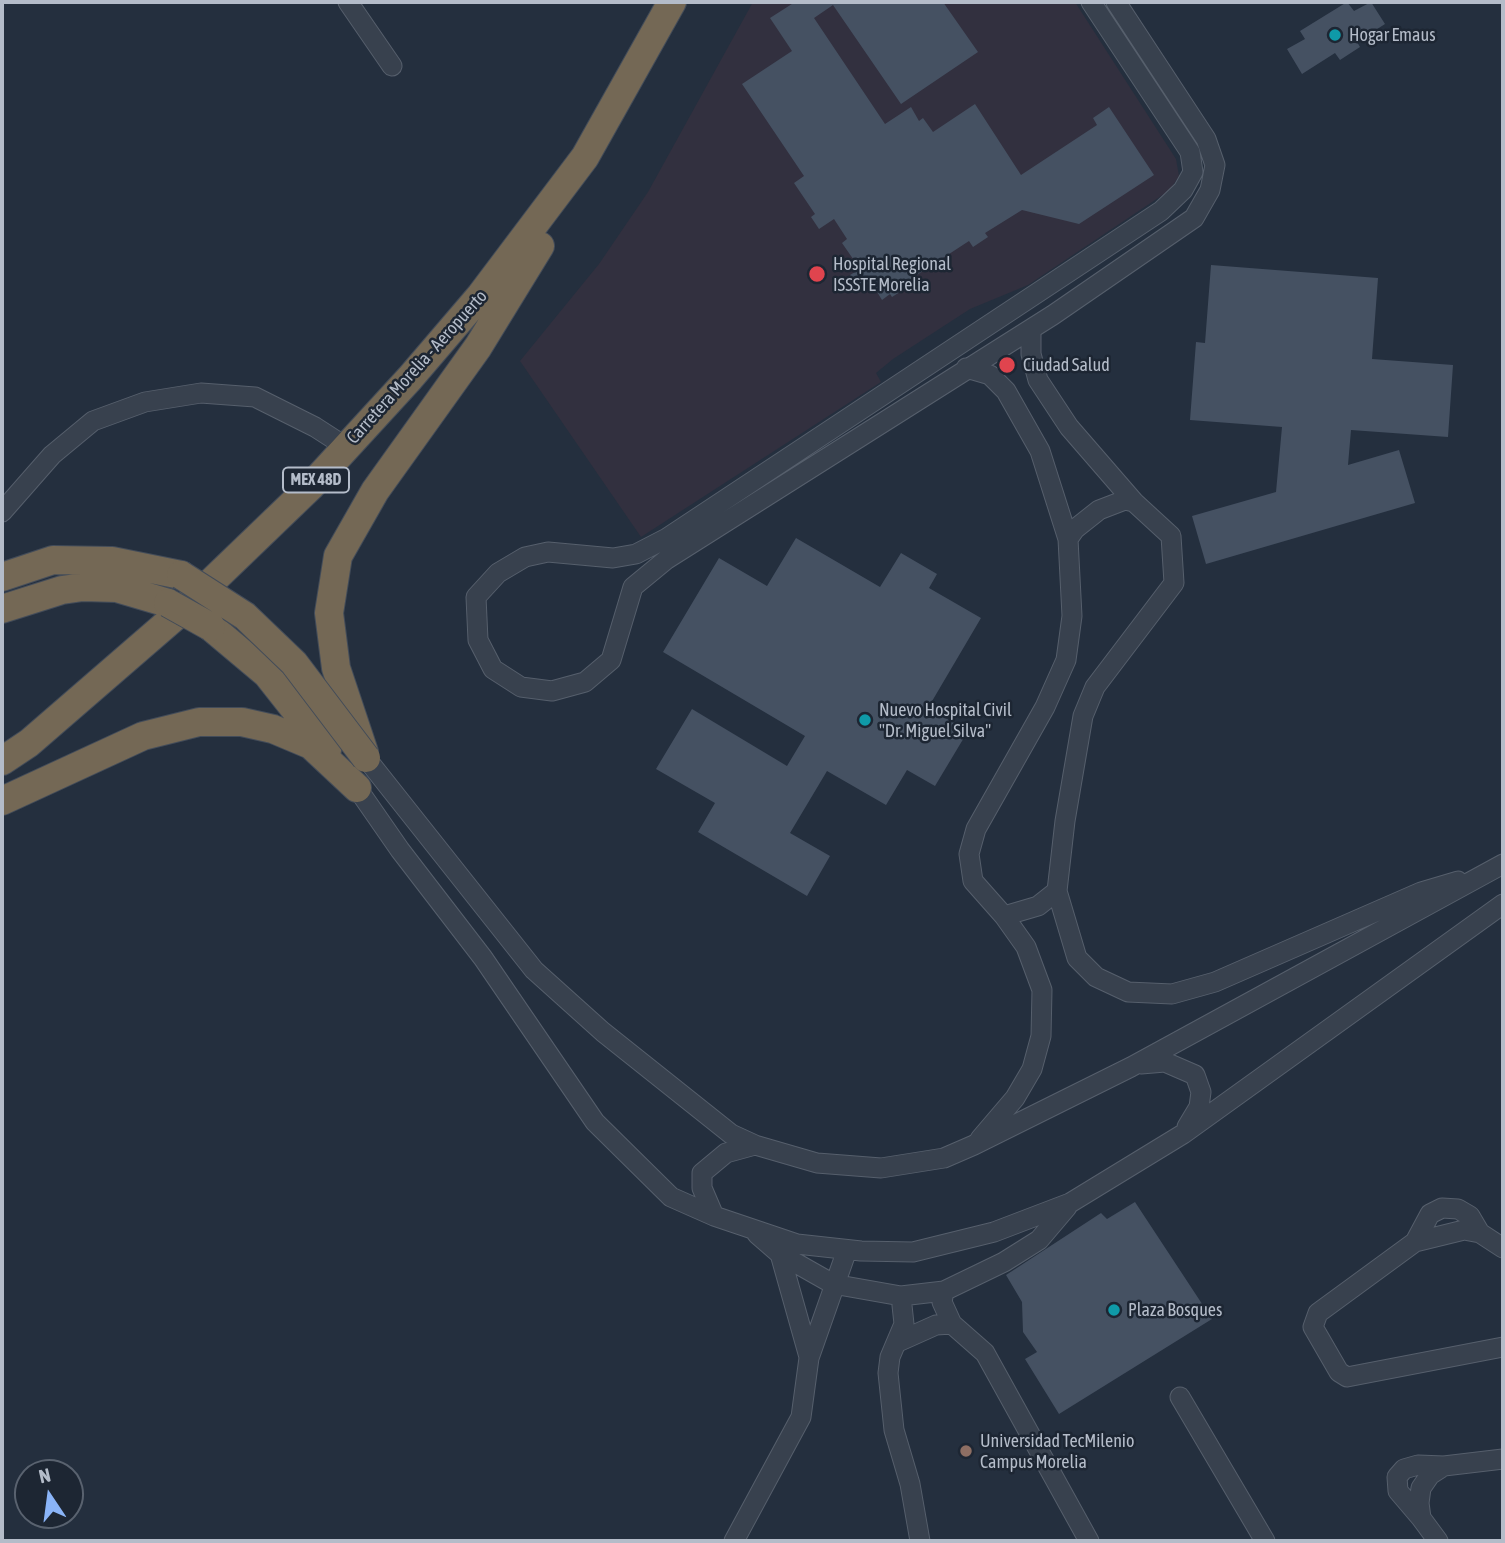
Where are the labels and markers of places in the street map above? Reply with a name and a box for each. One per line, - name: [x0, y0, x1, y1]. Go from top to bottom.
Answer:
- place label: Hogar Emaus: [1349, 24, 1435, 46]
- marker: Hogar Emaus: [1327, 27, 1343, 43]
- place label: Hospital Regional ISSSTE Morelia: [833, 253, 951, 296]
- marker: Hospital Regional ISSSTE Morelia: [807, 264, 827, 284]
- place label: Ciudad Salud: [1023, 354, 1110, 376]
- marker: Ciudad Salud: [997, 355, 1017, 375]
- place label: Nuevo Hospital Civil "Dr. Miguel Silva": [879, 699, 1012, 742]
- marker: Nuevo Hospital Civil "Dr. Miguel Silva": [857, 712, 873, 728]
- place label: Plaza Bosques: [1128, 1299, 1222, 1321]
- marker: Plaza Bosques: [1106, 1302, 1122, 1318]
- place label: Universidad TecMilenio Campus Morelia: [980, 1430, 1134, 1472]
- marker: Universidad TecMilenio Campus Morelia: [958, 1443, 974, 1459]

